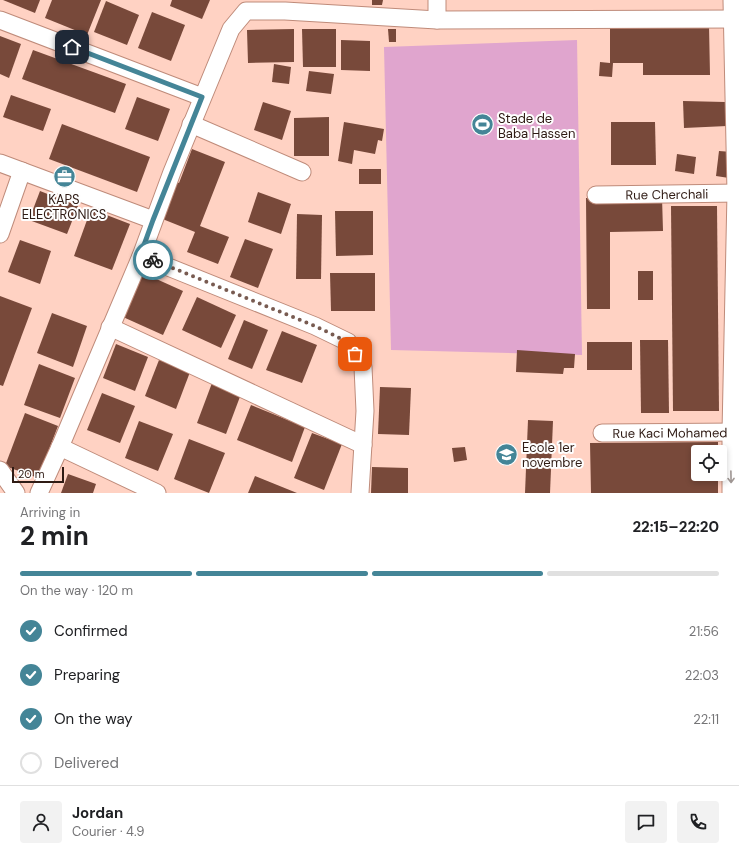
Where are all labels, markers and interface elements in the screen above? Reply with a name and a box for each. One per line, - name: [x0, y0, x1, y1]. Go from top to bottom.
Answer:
- pin: [55, 30, 89, 64]
- icon: home: [61, 36, 83, 58]
- place label: Stade de Baba Hassen: [498, 110, 575, 142]
- sports icon: Stade de Baba Hassen: [469, 112, 495, 138]
- office icon: KAPS ELECTRONICS: [51, 164, 77, 190]
- street label: Rue Cherchali: [625, 185, 709, 203]
- place label: KAPS ELECTRONICS: [22, 191, 106, 223]
- courier: [133, 240, 173, 280]
- icon: bike: [142, 249, 164, 271]
- pin: [338, 337, 372, 371]
- icon: bag: [344, 343, 366, 365]
- street label: Rue Kaci Mohamed: [613, 424, 727, 441]
- place label: Ecole 1er novembre: [522, 439, 582, 471]
- school or university icon: Ecole 1er novembre: [494, 441, 520, 467]
- map controls: [691, 445, 727, 481]
- button: locate: [691, 445, 727, 481]
- scale bar: [12, 465, 64, 484]
- text: 20 m: [18, 467, 44, 481]
- one-way arrow: [727, 470, 735, 483]
- text: Arriving in: [20, 504, 80, 521]
- text: 22:15–22:20: [632, 517, 719, 537]
- text: 2 min: [20, 519, 89, 553]
- text: On the way · 120 m: [20, 582, 133, 599]
- icon: check: [20, 620, 42, 642]
- text: Confirmed: [54, 621, 128, 641]
- text: 21:56: [689, 623, 719, 640]
- icon: check: [20, 664, 42, 686]
- text: Preparing: [54, 665, 120, 685]
- text: 22:03: [685, 667, 719, 684]
- icon: check: [20, 708, 42, 730]
- text: On the way: [54, 709, 133, 729]
- text: 22:11: [693, 711, 719, 728]
- text: Delivered: [54, 753, 119, 773]
- button: person: [20, 801, 62, 843]
- button: chat: [625, 801, 667, 843]
- button: phone: [677, 801, 719, 843]
- text: Jordan: [72, 803, 123, 823]
- text: Courier · 4.9: [72, 823, 144, 840]

